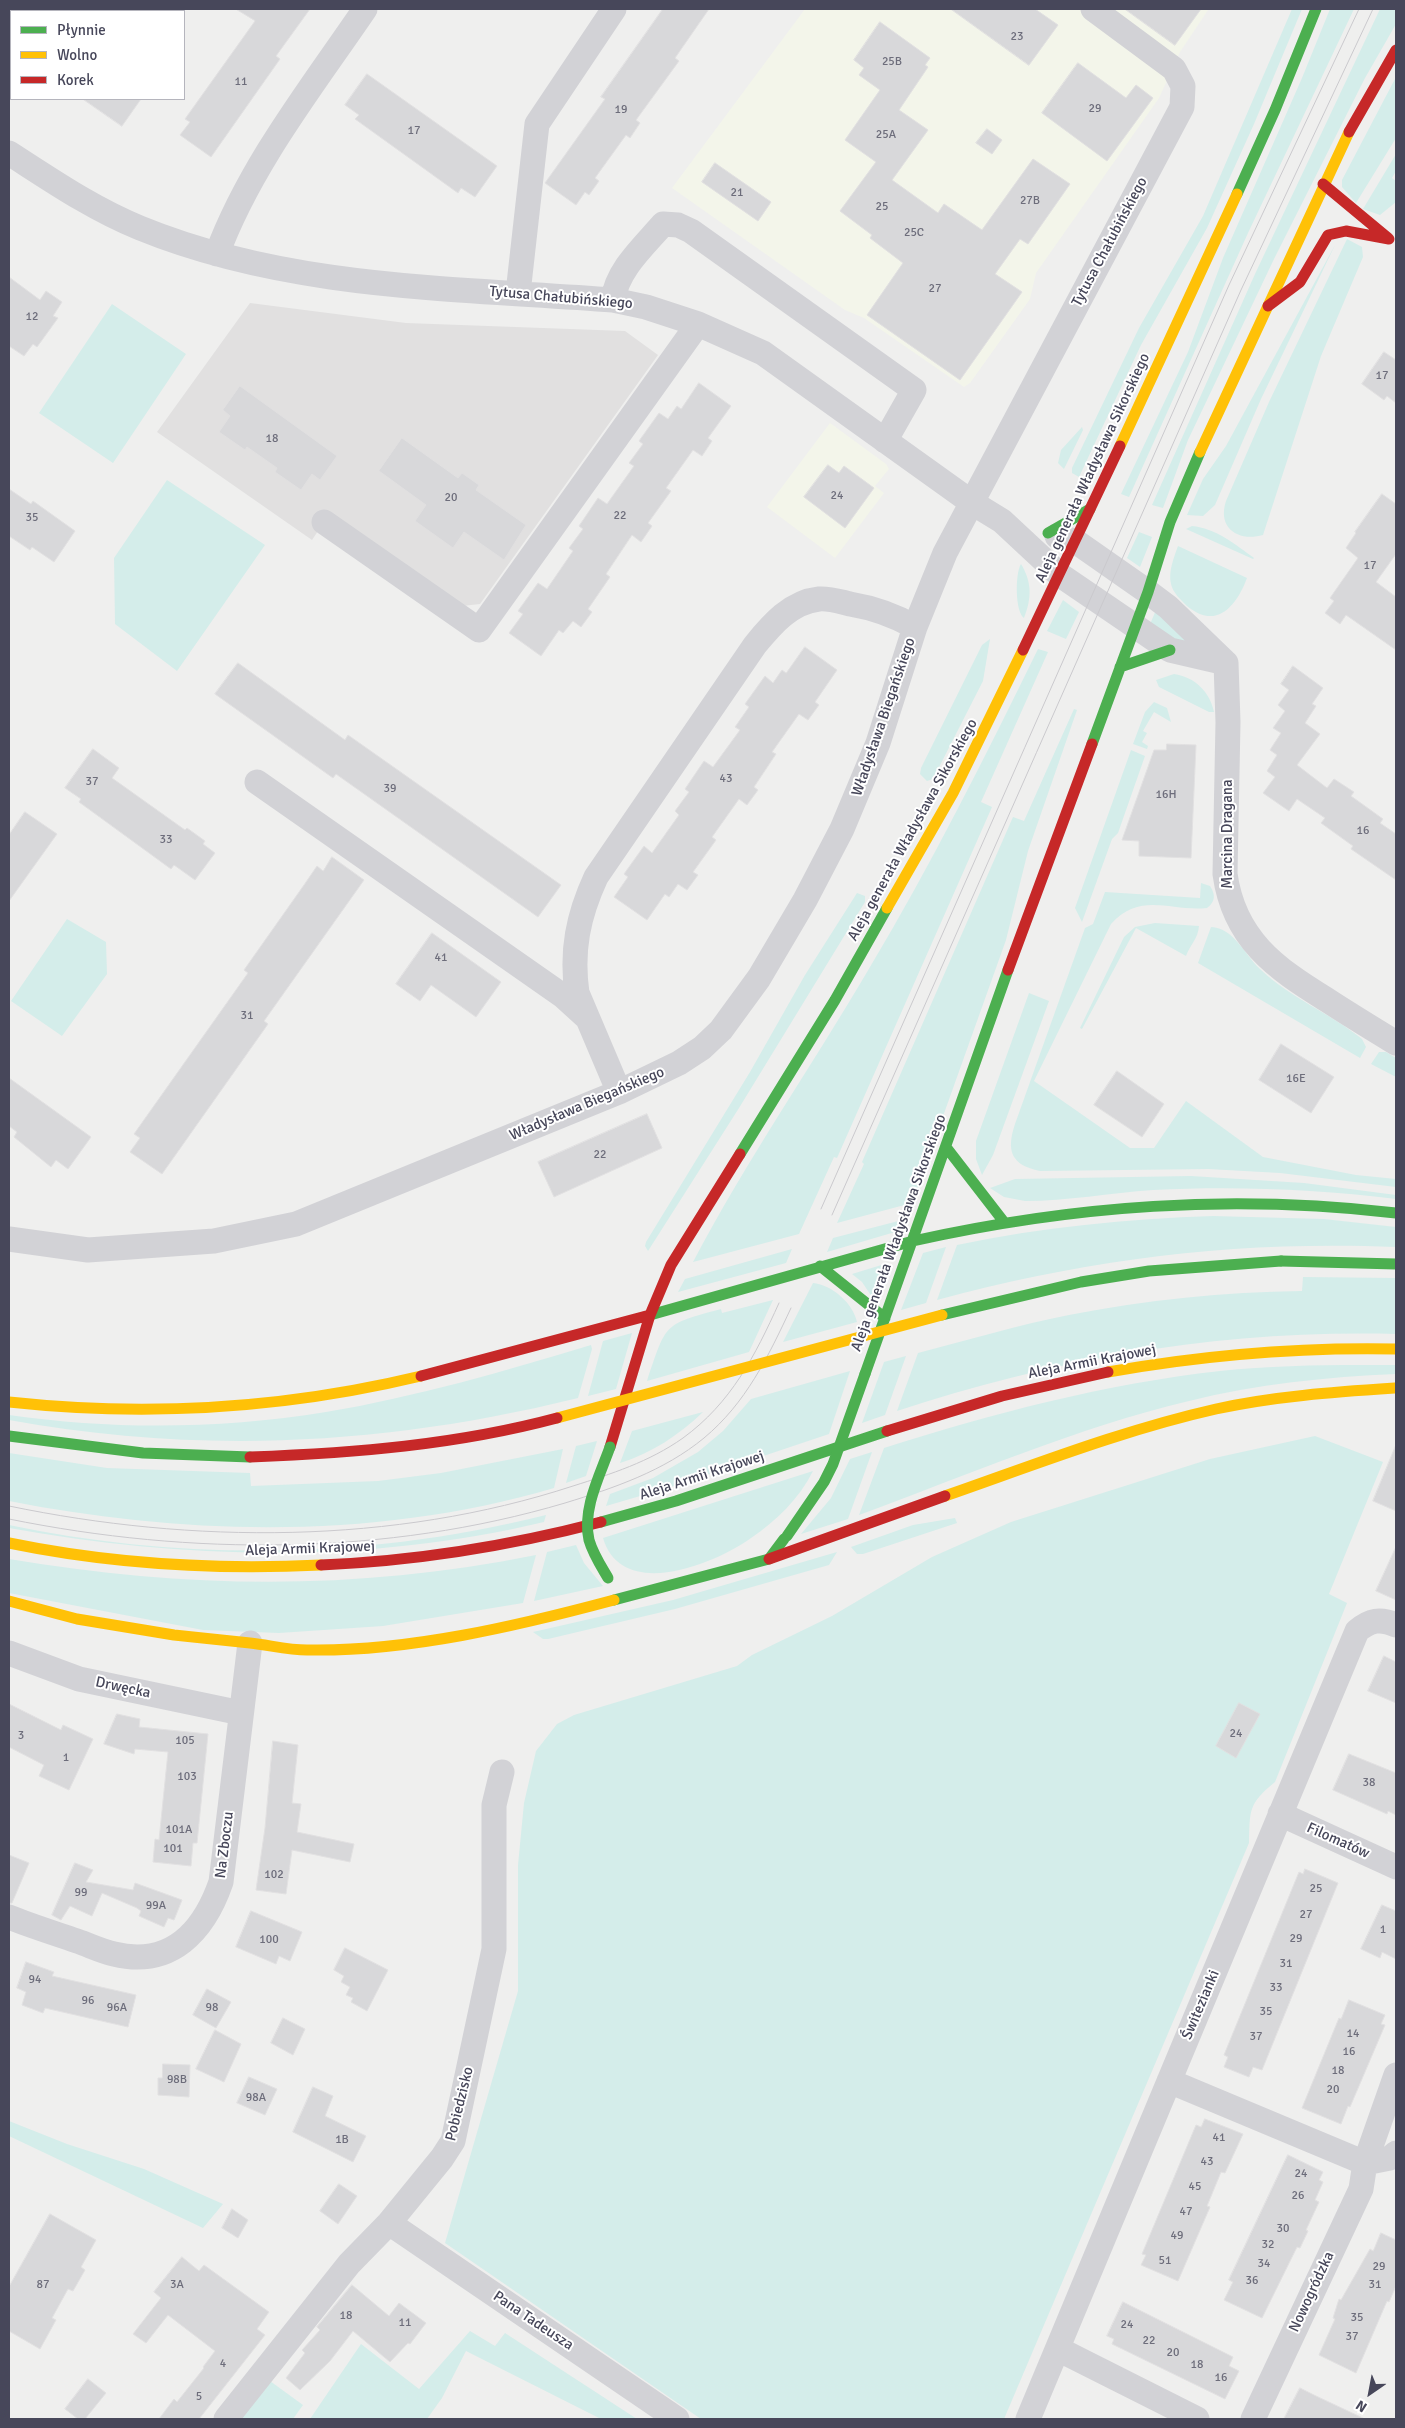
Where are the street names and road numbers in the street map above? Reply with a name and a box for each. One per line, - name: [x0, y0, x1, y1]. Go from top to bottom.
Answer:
- street label: Tytusa Chałubińskiego: [1068, 174, 1152, 310]
- street label: Tytusa Chałubińskiego: [489, 283, 633, 313]
- street label: Aleja generała Władysława Sikorskiego: [1032, 350, 1154, 586]
- street label: Władysława Biegańskiego: [848, 635, 920, 799]
- street label: Aleja generała Władysława Sikorskiego: [844, 716, 982, 944]
- street label: Marcina Dragana: [1219, 779, 1237, 889]
- street label: Władysława Biegańskiego: [507, 1063, 667, 1145]
- street label: Aleja generała Władysława Sikorskiego: [848, 1112, 950, 1354]
- street label: Aleja Armii Krajowej: [1026, 1341, 1158, 1383]
- street label: Aleja Armii Krajowej: [637, 1447, 767, 1505]
- street label: Aleja Armii Krajowej: [245, 1538, 375, 1560]
- street label: Drwęcka: [94, 1673, 152, 1703]
- street label: Na Zboczu: [212, 1811, 238, 1879]
- street label: Filomatów: [1304, 1819, 1372, 1863]
- street label: Świtezianki: [1178, 1968, 1224, 2042]
- street label: Pobiedzisko: [442, 2065, 478, 2143]
- street label: Nowogródzka: [1285, 2249, 1339, 2335]
- street label: Pana Tadeusza: [489, 2287, 577, 2355]

